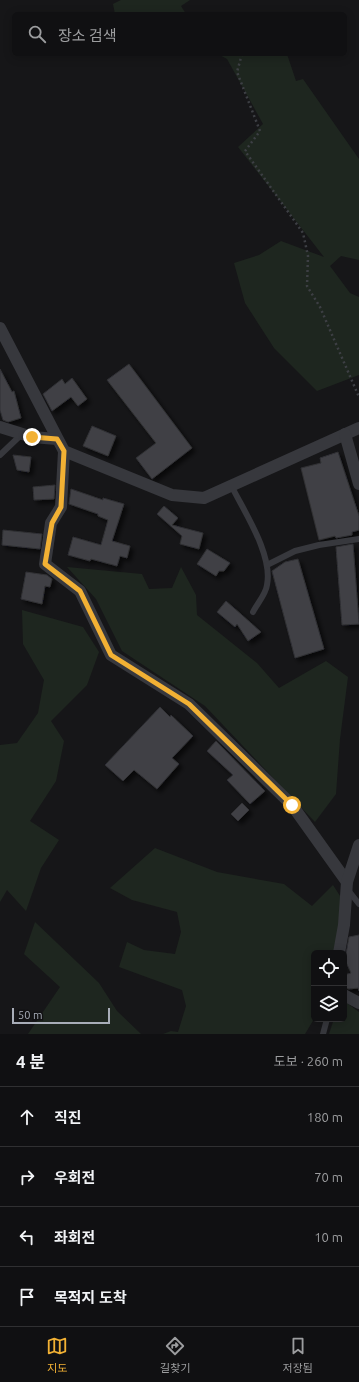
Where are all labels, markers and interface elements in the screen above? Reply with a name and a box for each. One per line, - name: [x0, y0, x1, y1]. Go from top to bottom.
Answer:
- search box: [12, 12, 347, 56]
- icon: search: [26, 23, 48, 45]
- text: 장소 검색: [58, 27, 117, 44]
- route end: [23, 428, 41, 446]
- route start: [283, 796, 301, 814]
- map controls: [311, 950, 347, 1022]
- button: locate: [311, 950, 347, 986]
- button: layers: [311, 986, 347, 1022]
- scale bar: [12, 1006, 110, 1025]
- text: 50 m: [18, 1009, 42, 1021]
- text: 4 분: [16, 1052, 45, 1071]
- text: 도보 · 260 m: [274, 1054, 343, 1068]
- icon: ahead: [16, 1106, 38, 1128]
- text: 직진: [54, 1109, 82, 1126]
- text: 180 m: [307, 1110, 343, 1124]
- icon: right: [16, 1166, 38, 1188]
- text: 우회전: [54, 1169, 95, 1186]
- text: 70 m: [314, 1170, 343, 1184]
- icon: left: [16, 1226, 38, 1248]
- text: 좌회전: [54, 1229, 95, 1246]
- text: 10 m: [314, 1230, 343, 1244]
- icon: arrive: [16, 1286, 38, 1308]
- text: 목적지 도착: [54, 1289, 127, 1306]
- tab: 지도: [46, 1335, 68, 1375]
- tab: 길찾기: [160, 1335, 190, 1375]
- tab: 저장됨: [283, 1335, 313, 1375]

